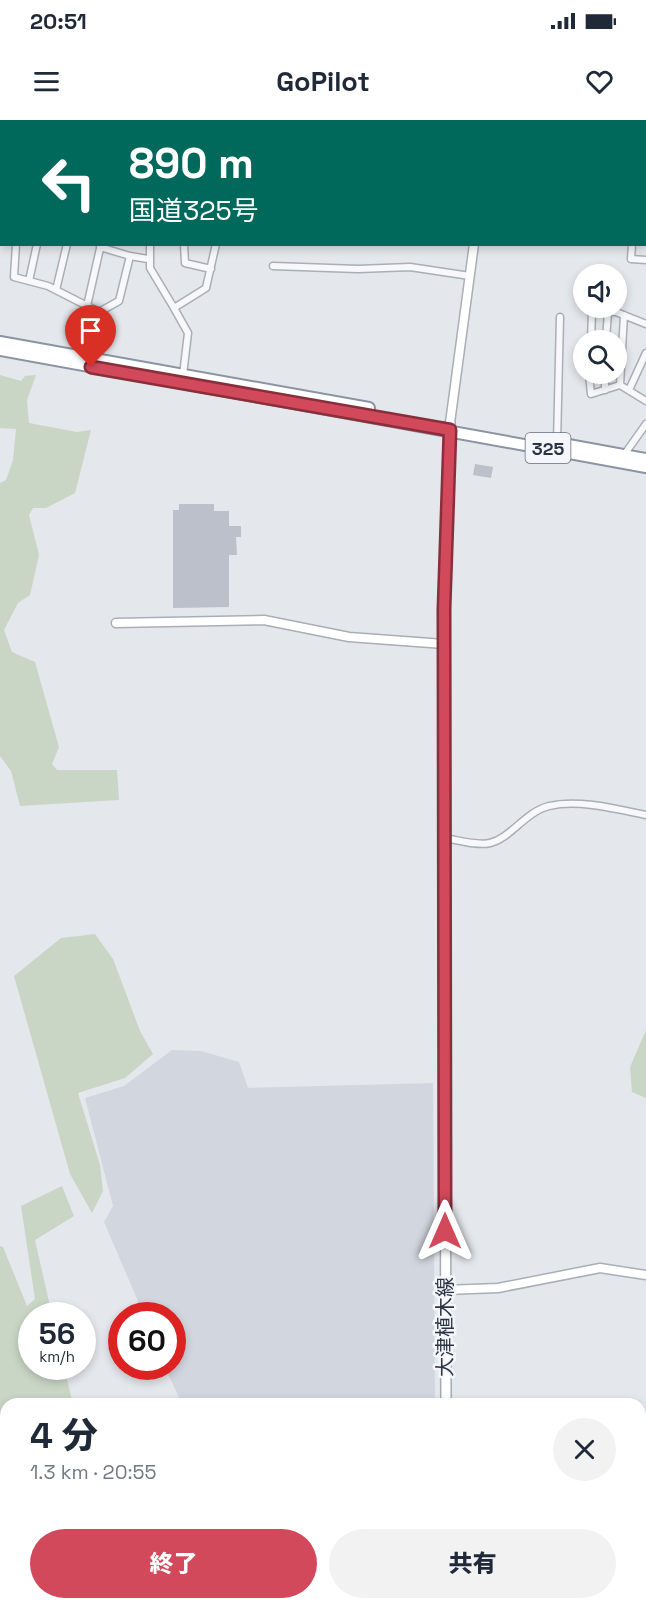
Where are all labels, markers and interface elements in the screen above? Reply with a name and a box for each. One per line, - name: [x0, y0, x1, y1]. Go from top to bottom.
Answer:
- text: 20:51: [30, 7, 87, 35]
- text: GoPilot: [276, 64, 370, 99]
- icon: menu: [30, 65, 63, 98]
- icon: heart: [583, 65, 616, 98]
- text: 890 m: [129, 137, 254, 190]
- icon: left: [30, 144, 108, 222]
- text: 国道325号: [129, 193, 259, 228]
- map controls: [573, 264, 627, 384]
- button: sound: [573, 264, 627, 318]
- pin: [65, 305, 116, 367]
- icon: arrive: [74, 314, 107, 347]
- button: search: [573, 330, 627, 384]
- road number: 325: [526, 433, 570, 463]
- position arrow: [413, 1199, 477, 1263]
- street label: 大津植木線: [432, 1277, 458, 1377]
- speed limit sign: 60: [108, 1302, 186, 1380]
- text: 56: [39, 1314, 75, 1353]
- text: km/h: [39, 1347, 75, 1366]
- text: 4 分: [30, 1413, 98, 1459]
- button: close: [553, 1418, 616, 1481]
- text: 1.3 km · 20:55: [30, 1459, 157, 1485]
- button: 終了: [30, 1529, 317, 1598]
- button: 共有: [329, 1529, 616, 1598]

